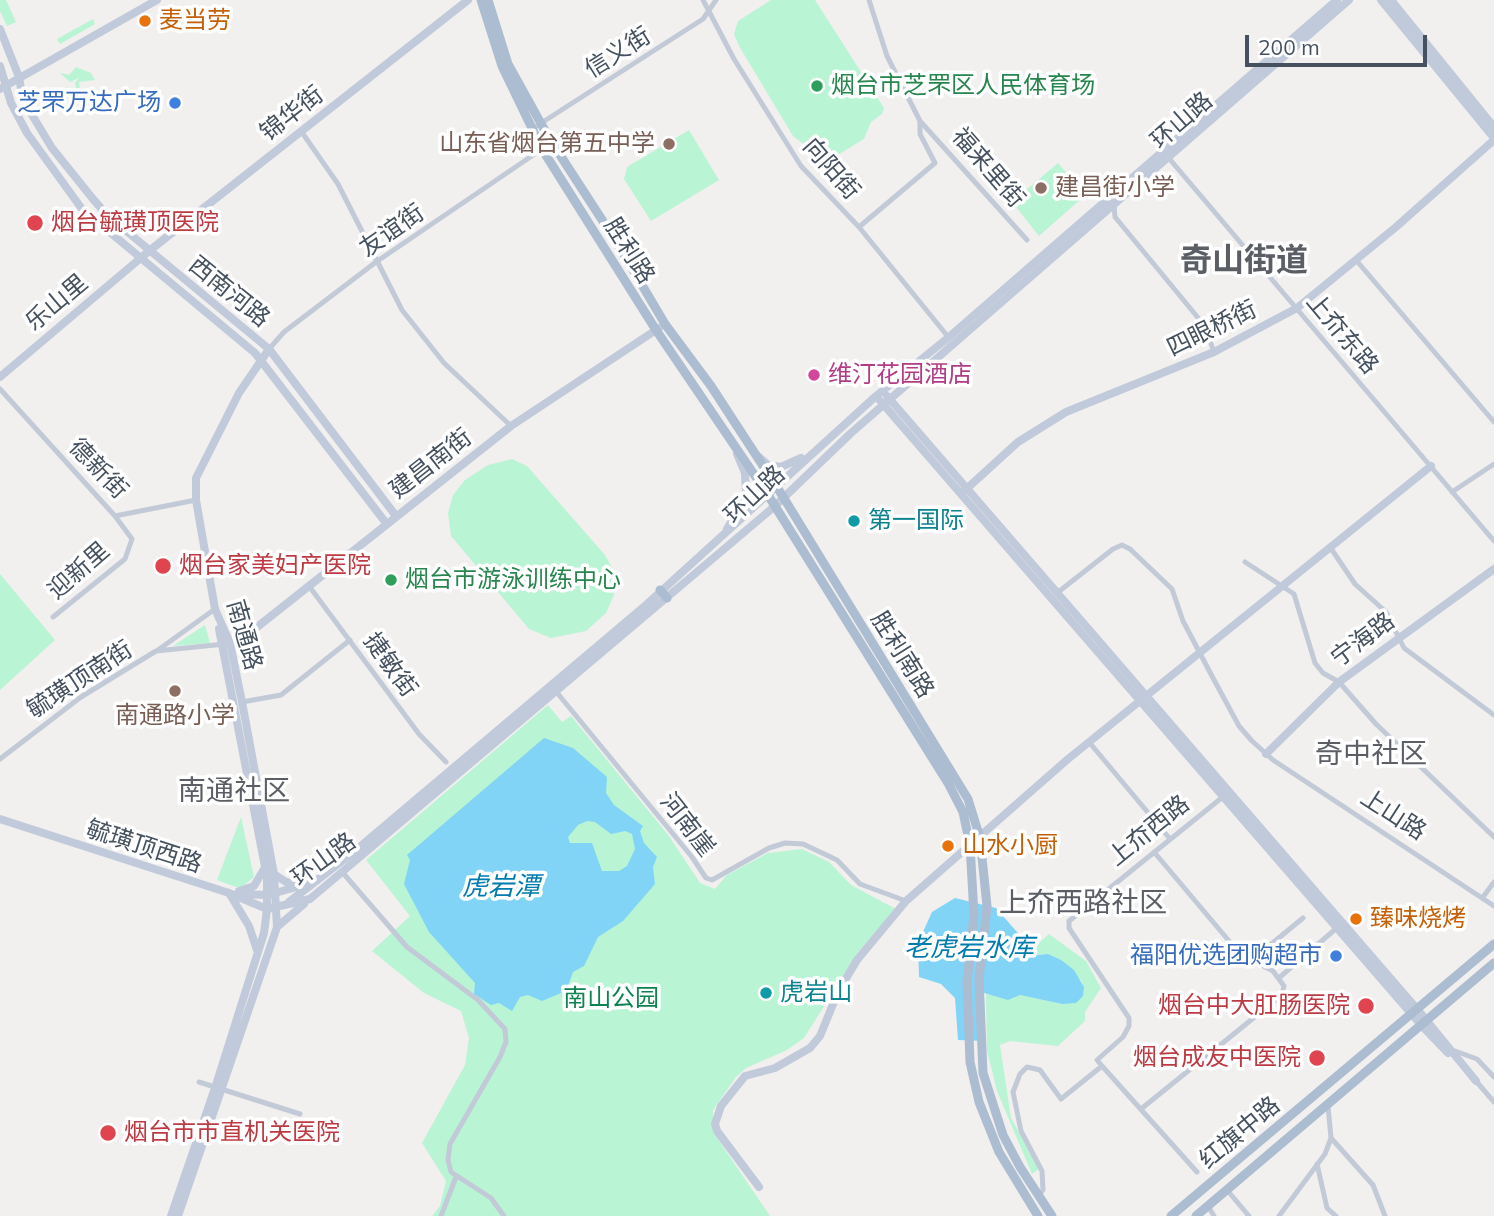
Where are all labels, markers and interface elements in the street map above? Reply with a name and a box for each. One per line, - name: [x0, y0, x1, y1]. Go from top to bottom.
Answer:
- place label: 麦当劳: [159, 7, 231, 35]
- marker: 麦当劳: [137, 13, 153, 29]
- scale bar: [1249, 21, 1431, 65]
- street label: 信义街: [580, 22, 656, 84]
- text: 200 m: [1258, 34, 1320, 60]
- place label: 烟台市芝罘区人民体育场: [831, 72, 1095, 100]
- marker: 烟台市芝罘区人民体育场: [809, 78, 825, 94]
- street label: 锦华街: [255, 80, 329, 148]
- street label: 环山路: [1145, 87, 1219, 155]
- place label: 芝罘万达广场: [17, 89, 161, 117]
- marker: 芝罘万达广场: [167, 95, 183, 111]
- street label: 福来里街: [946, 122, 1030, 214]
- place label: 山东省烟台第五中学: [439, 130, 655, 158]
- street label: 向阳街: [797, 132, 865, 206]
- marker: 山东省烟台第五中学: [661, 136, 677, 152]
- place label: 建昌街小学: [1055, 174, 1175, 202]
- marker: 建昌街小学: [1033, 180, 1049, 196]
- street label: 友谊街: [354, 199, 430, 263]
- place label: 烟台毓璜顶医院: [51, 209, 219, 237]
- marker: 烟台毓璜顶医院: [25, 213, 45, 233]
- street label: 胜利路: [598, 213, 660, 289]
- district label: 奇山街道: [1180, 242, 1308, 280]
- street label: 西南河路: [183, 251, 275, 333]
- street label: 乐山里: [20, 269, 94, 337]
- street label: 上夼东路: [1300, 288, 1384, 380]
- street label: 四眼桥街: [1163, 295, 1261, 363]
- place label: 维汀花园酒店: [828, 361, 972, 389]
- marker: 维汀花园酒店: [806, 367, 822, 383]
- street label: 建昌南街: [384, 423, 478, 505]
- street label: 德新街: [63, 433, 133, 505]
- street label: 环山路: [719, 460, 791, 530]
- place label: 第一国际: [868, 507, 964, 535]
- marker: 第一国际: [846, 513, 862, 529]
- street label: 迎新里: [42, 537, 116, 605]
- place label: 烟台家美妇产医院: [179, 552, 371, 580]
- marker: 烟台家美妇产医院: [153, 556, 173, 576]
- place label: 烟台市游泳训练中心: [405, 566, 621, 594]
- marker: 烟台市游泳训练中心: [383, 572, 399, 588]
- street label: 南通路: [220, 596, 268, 674]
- street label: 胜利南路: [864, 607, 940, 703]
- street label: 宁海路: [1326, 607, 1400, 673]
- street label: 捷敏街: [357, 627, 423, 703]
- street label: 毓璜顶南街: [22, 635, 138, 725]
- marker: 南通路小学: [167, 683, 183, 699]
- place label: 南通路小学: [115, 702, 235, 730]
- district label: 奇中社区: [1315, 738, 1427, 772]
- district label: 南通社区: [178, 775, 290, 809]
- street label: 上山路: [1355, 783, 1431, 847]
- street label: 河南崖: [653, 788, 721, 862]
- street label: 上夼西路: [1103, 790, 1195, 872]
- street label: 毓璜顶西路: [82, 815, 206, 879]
- street label: 环山路: [286, 827, 362, 893]
- place label: 山水小厨: [962, 832, 1058, 860]
- marker: 山水小厨: [940, 838, 956, 854]
- water label: 虎岩潭: [462, 871, 540, 903]
- district label: 上夼西路社区: [999, 887, 1167, 921]
- place label: 臻味烧烤: [1370, 905, 1466, 933]
- marker: 臻味烧烤: [1348, 911, 1364, 927]
- water label: 老虎岩水库: [904, 932, 1034, 964]
- place label: 福阳优选团购超市: [1130, 942, 1322, 970]
- marker: 福阳优选团购超市: [1328, 948, 1344, 964]
- place label: 虎岩山: [780, 979, 852, 1007]
- park label: 南山公园: [563, 985, 659, 1013]
- marker: 虎岩山: [758, 985, 774, 1001]
- place label: 烟台中大肛肠医院: [1158, 992, 1350, 1020]
- marker: 烟台中大肛肠医院: [1356, 996, 1376, 1016]
- place label: 烟台成友中医院: [1133, 1044, 1301, 1072]
- marker: 烟台成友中医院: [1307, 1048, 1327, 1068]
- street label: 红旗中路: [1194, 1091, 1286, 1175]
- place label: 烟台市市直机关医院: [124, 1119, 340, 1147]
- marker: 烟台市市直机关医院: [98, 1123, 118, 1143]

